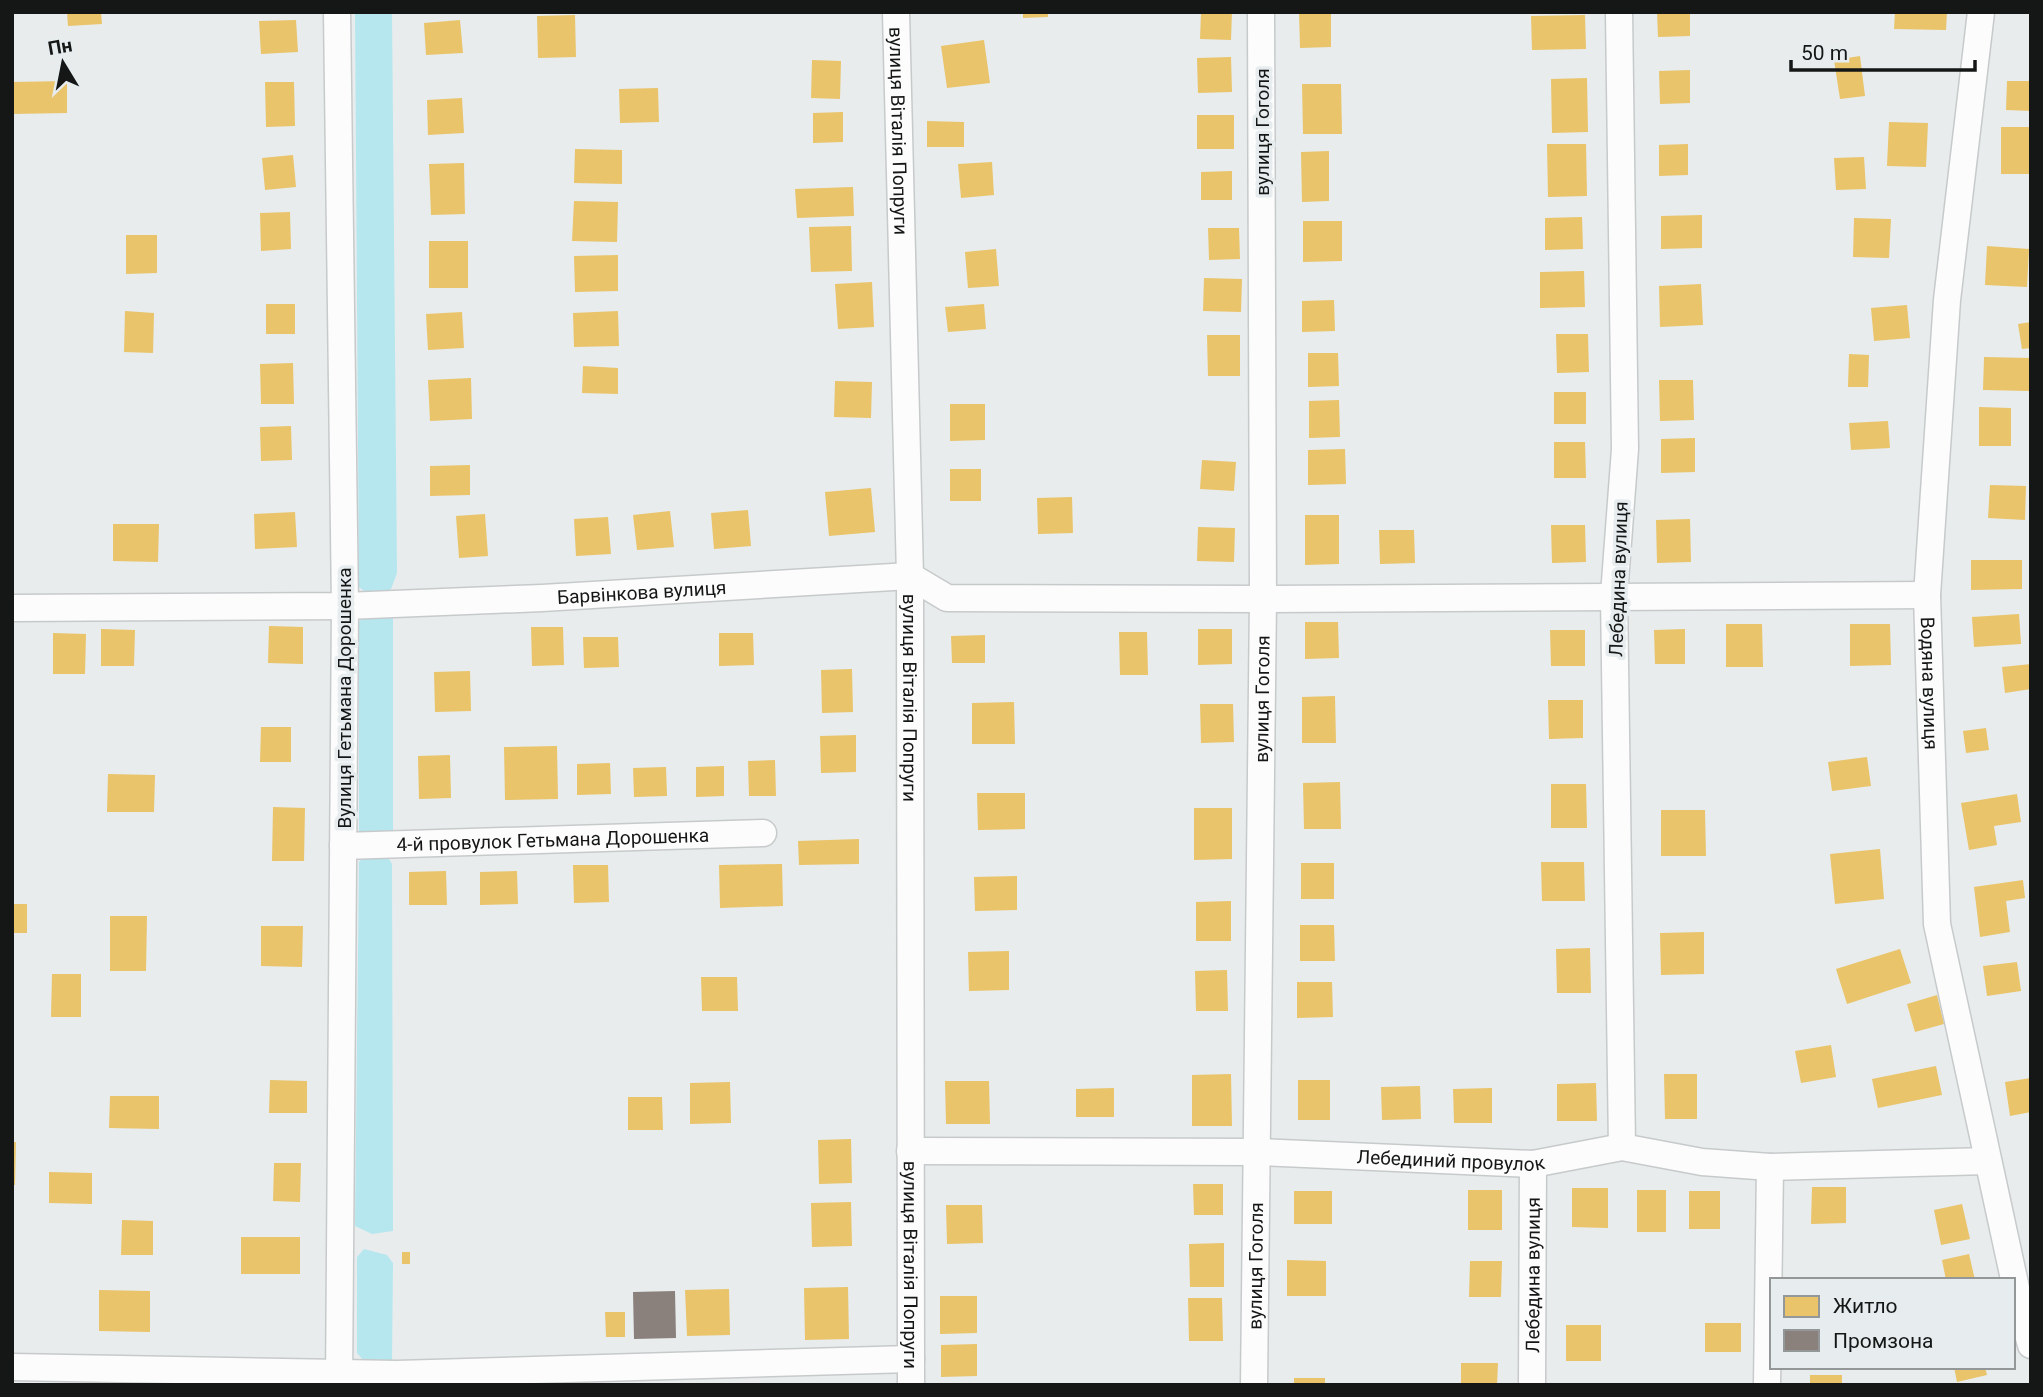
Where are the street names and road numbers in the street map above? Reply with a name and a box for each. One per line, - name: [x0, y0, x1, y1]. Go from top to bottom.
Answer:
- street label: вулиця Віталія Попруги: [884, 27, 913, 235]
- street label: вулиця Гоголя: [1251, 68, 1274, 196]
- street label: Лебедина вулиця: [1604, 501, 1633, 657]
- street label: Вулиця Гетьмана Дорошенка: [333, 567, 356, 829]
- street label: Барвінкова вулиця: [556, 576, 727, 609]
- street label: вулиця Віталія Попруги: [898, 594, 921, 802]
- street label: Водяна вулиця: [1916, 616, 1943, 750]
- street label: вулиця Гоголя: [1250, 635, 1275, 763]
- street label: 4-й провулок Гетьмана Дорошенка: [396, 824, 710, 856]
- street label: Лебединий провулок: [1356, 1145, 1548, 1176]
- street label: вулиця Віталія Попруги: [899, 1161, 922, 1369]
- street label: Лебедина вулиця: [1521, 1197, 1545, 1353]
- street label: вулиця Гоголя: [1244, 1202, 1268, 1330]

